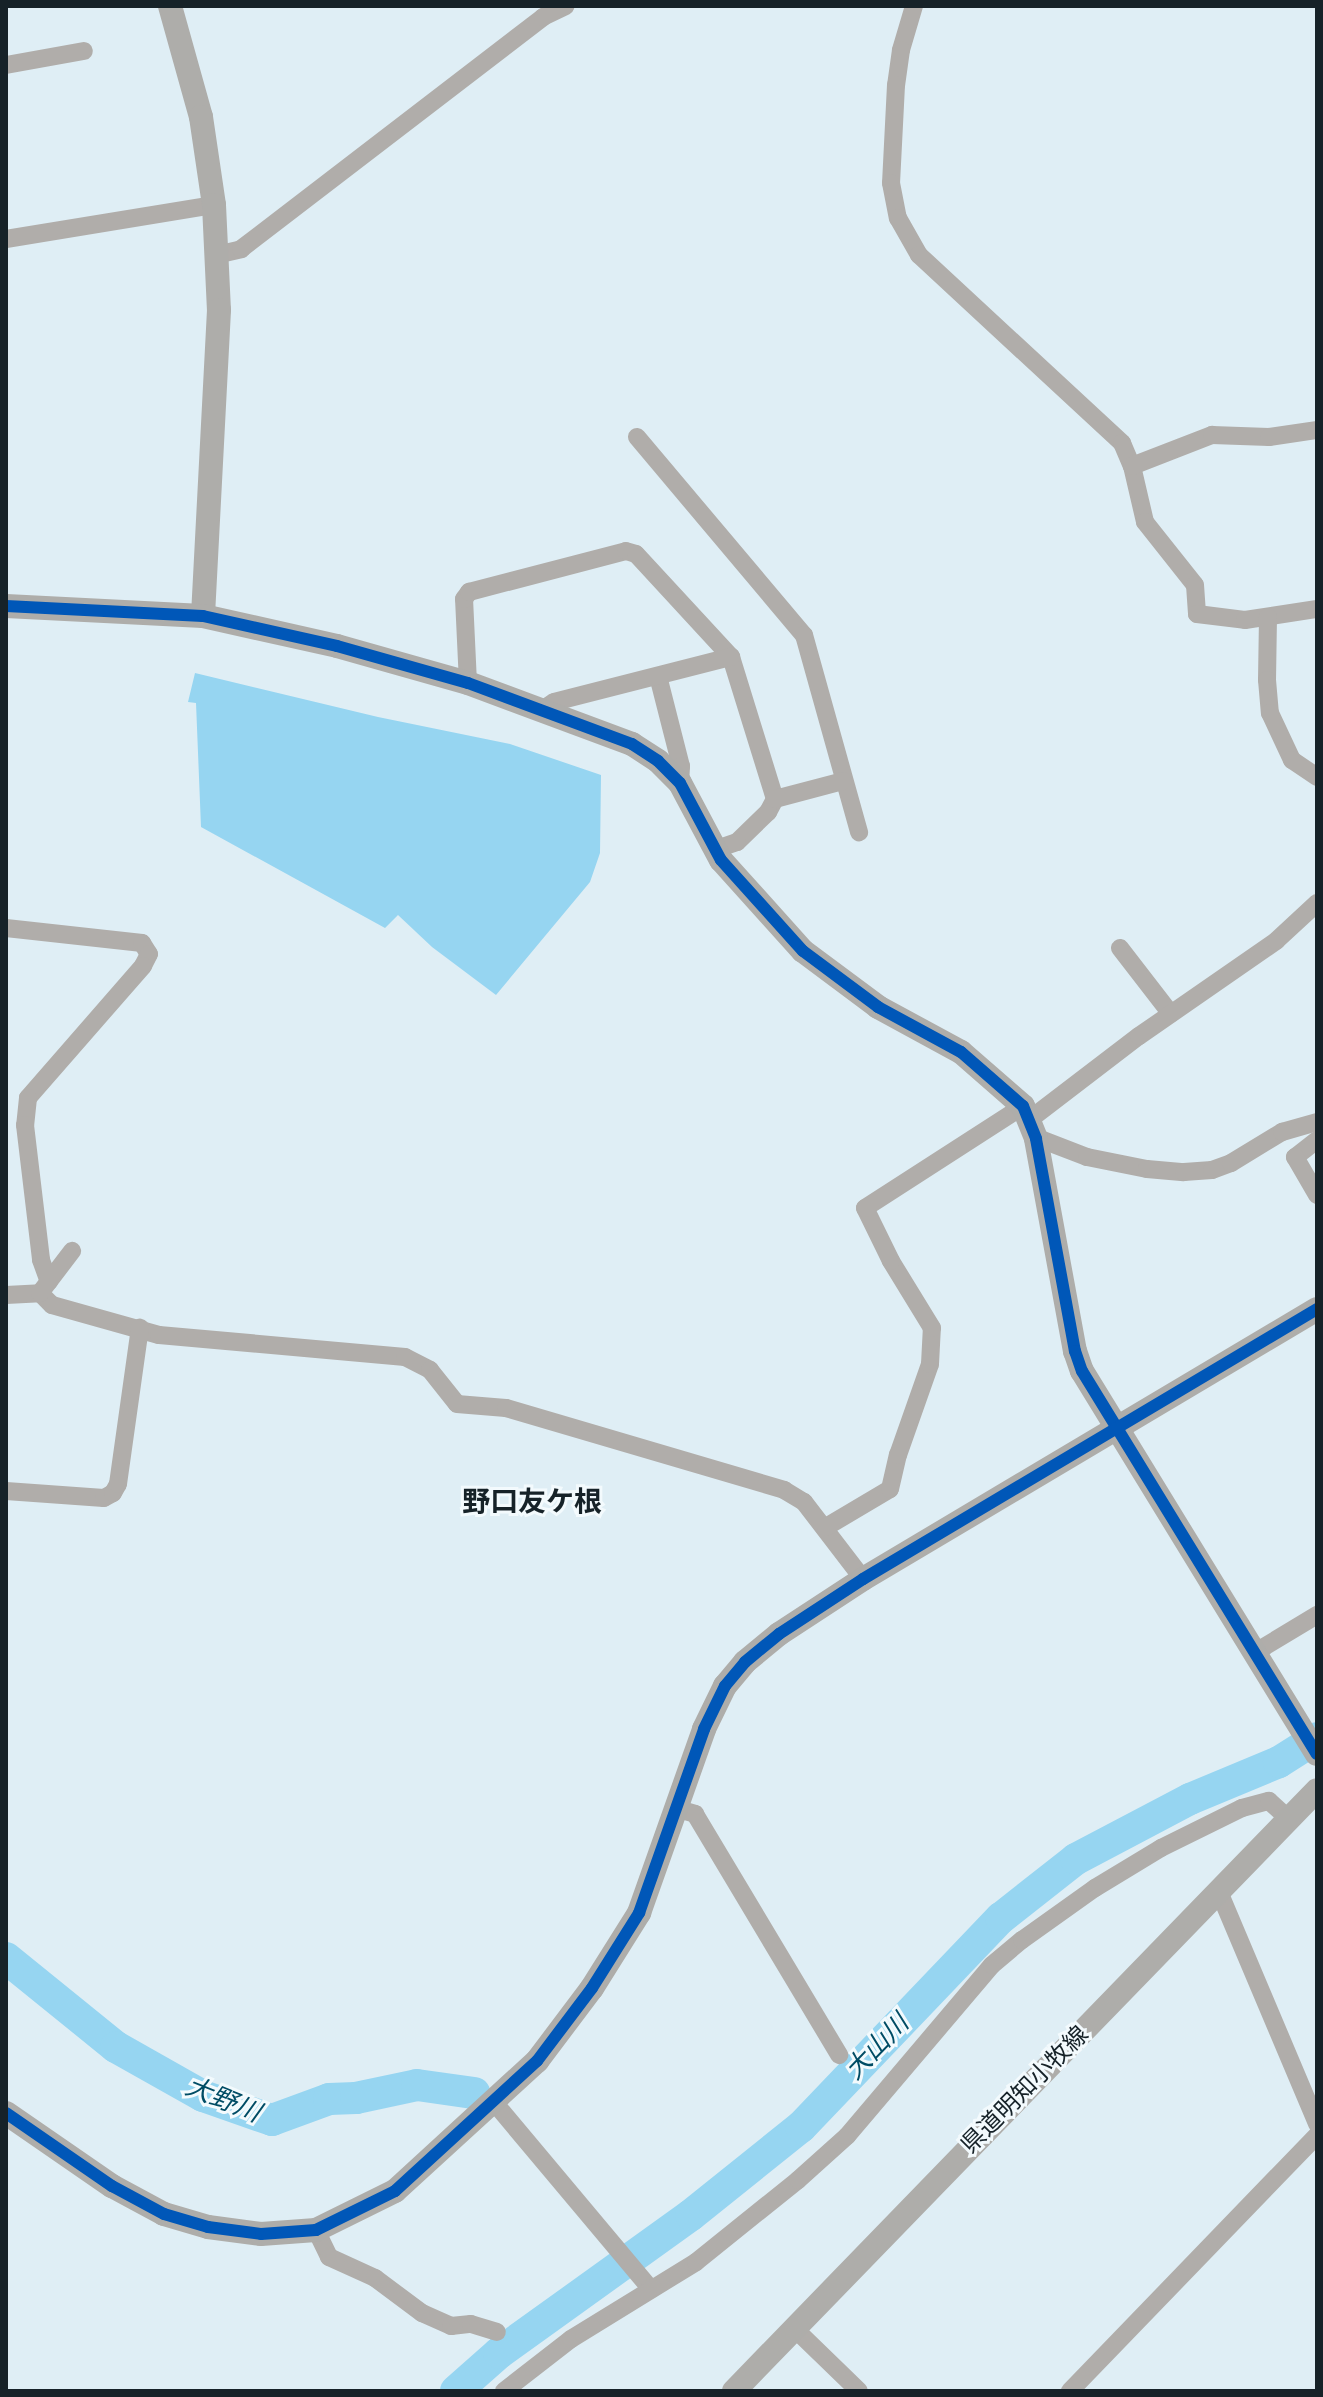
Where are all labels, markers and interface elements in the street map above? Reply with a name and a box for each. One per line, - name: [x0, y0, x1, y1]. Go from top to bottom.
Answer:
- district label: 野口友ケ根: [462, 1485, 602, 1519]
- water label: 大山川: [839, 2008, 915, 2086]
- street label: 県道明知小牧線: [955, 2020, 1095, 2160]
- water label: 大野川: [181, 2071, 265, 2129]

